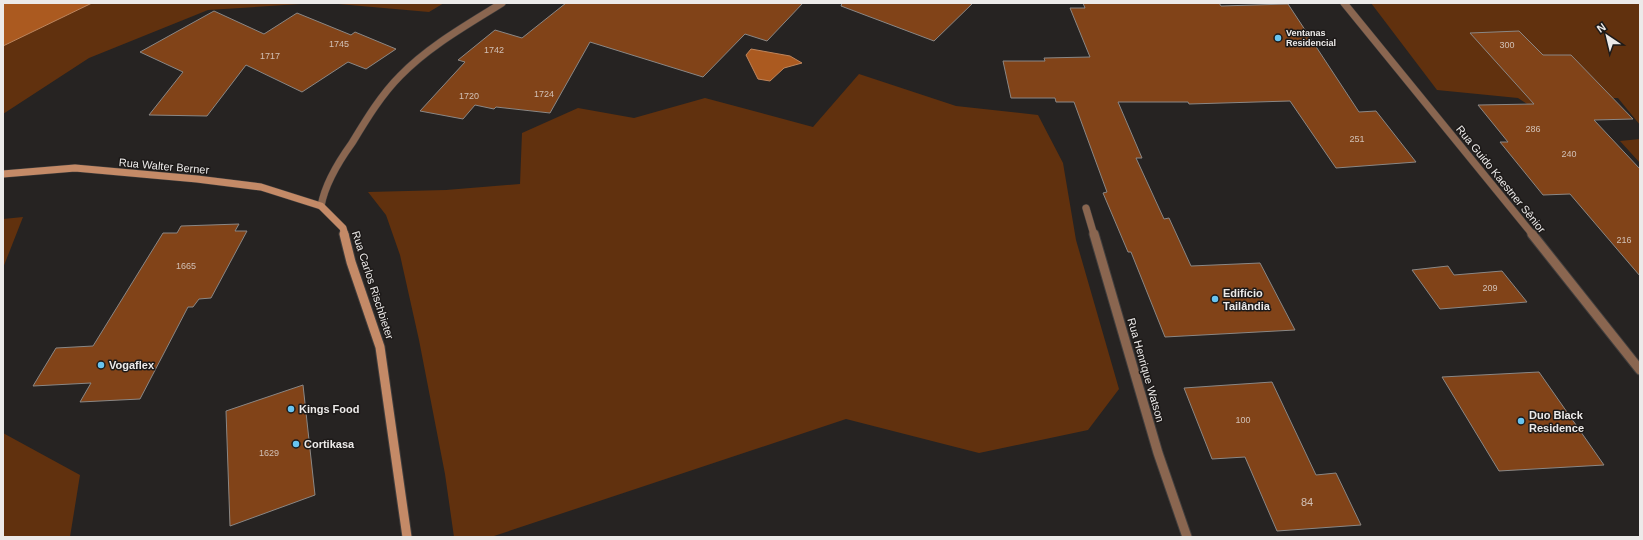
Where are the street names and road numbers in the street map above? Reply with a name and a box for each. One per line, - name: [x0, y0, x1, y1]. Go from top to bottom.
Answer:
- street label: Rua Guido Kaestner Sênior: [1454, 123, 1548, 235]
- street label: Rua Walter Berner: [118, 156, 210, 176]
- street label: Rua Carlos Rischbieter: [350, 229, 396, 341]
- street label: Rua Henrique Watson: [1125, 317, 1167, 423]

